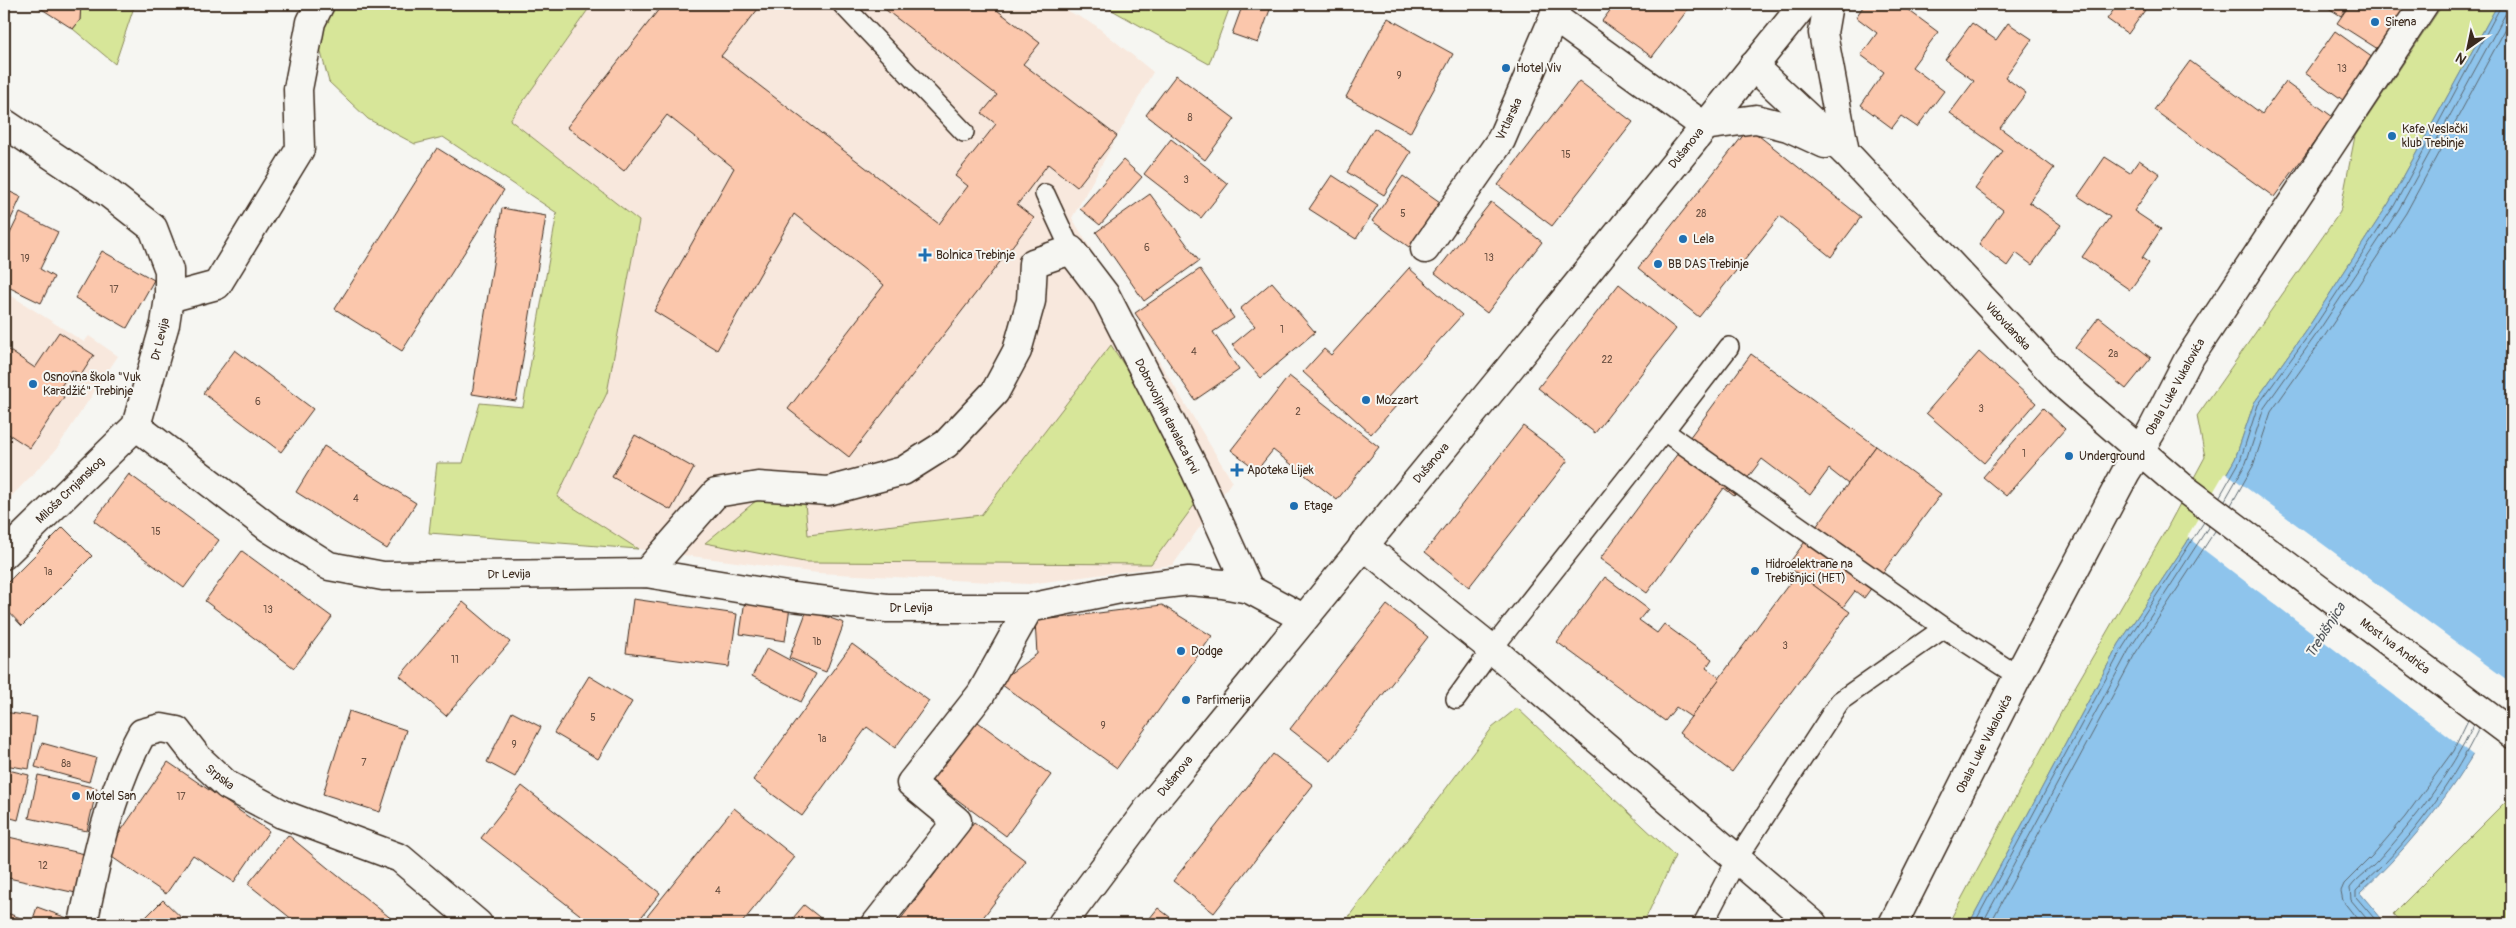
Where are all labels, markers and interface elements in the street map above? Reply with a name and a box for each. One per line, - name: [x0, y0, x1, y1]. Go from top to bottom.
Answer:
- place label: Sirena: [2385, 15, 2417, 30]
- marker: Sirena: [2369, 16, 2381, 28]
- north arrow: [2444, 22, 2494, 72]
- text: N: [2453, 49, 2470, 68]
- place label: Hotel Viv: [1516, 61, 1561, 76]
- marker: Hotel Viv: [1500, 62, 1512, 74]
- house number: 13: [2337, 63, 2347, 75]
- house number: 9: [1396, 70, 1402, 82]
- street label: Vrtlarska: [1493, 95, 1526, 143]
- house number: 8: [1187, 112, 1193, 124]
- place label: Kafe Veslački klub Trebinje: [2402, 122, 2468, 151]
- street label: Dušanova: [1665, 124, 1708, 172]
- marker: Kafe Veslački klub Trebinje: [2386, 130, 2398, 142]
- house number: 15: [1561, 149, 1571, 161]
- house number: 3: [1183, 174, 1189, 186]
- house number: 5: [1400, 208, 1406, 220]
- house number: 28: [1696, 208, 1706, 220]
- place label: Lela: [1693, 232, 1715, 247]
- marker: Lela: [1677, 233, 1689, 245]
- house number: 6: [1144, 242, 1150, 254]
- marker: Bolnica Trebinje: [918, 248, 932, 262]
- place label: Bolnica Trebinje: [936, 248, 1015, 263]
- house number: 13: [1484, 252, 1494, 264]
- house number: 19: [20, 253, 30, 265]
- place label: BB DAS Trebinje: [1668, 257, 1749, 272]
- marker: BB DAS Trebinje: [1652, 258, 1664, 270]
- house number: 17: [109, 284, 119, 296]
- street label: Vidovdanska: [1982, 299, 2034, 354]
- street label: Dr Levija: [148, 316, 173, 362]
- house number: 1: [1280, 324, 1284, 336]
- street label: Obala Luke Vukalovića: [2142, 336, 2209, 439]
- house number: 4: [1191, 346, 1197, 358]
- house number: 2а: [2108, 348, 2118, 360]
- house number: 22: [1601, 354, 1613, 366]
- street label: Dobrovoljnih davalaca krvi: [1131, 356, 1202, 476]
- place label: Osnovna škola "Vuk Karadžić" Trebinje: [43, 370, 141, 399]
- marker: Osnovna škola "Vuk Karadžić" Trebinje: [27, 378, 39, 390]
- place label: Mozzart: [1376, 393, 1418, 408]
- marker: Mozzart: [1360, 394, 1372, 406]
- house number: 6: [255, 396, 261, 408]
- house number: 3: [1978, 403, 1984, 415]
- house number: 2: [1295, 406, 1301, 418]
- street label: Dušanova: [1410, 440, 1453, 487]
- house number: 1: [2022, 448, 2026, 460]
- place label: Underground: [2079, 449, 2145, 464]
- marker: Underground: [2063, 450, 2075, 462]
- street label: Miloša Crnjanskog: [33, 454, 108, 527]
- place label: Apoteka Lijek: [1247, 463, 1314, 478]
- marker: Apoteka Lijek: [1231, 464, 1243, 476]
- house number: 4: [353, 493, 359, 505]
- place label: Etage: [1304, 499, 1333, 514]
- marker: Etage: [1288, 500, 1300, 512]
- house number: 15: [151, 526, 161, 538]
- place label: Hidroelektrane na Trebišnjici (HET): [1765, 557, 1853, 586]
- marker: Hidroelektrane na Trebišnjici (HET): [1749, 565, 1761, 577]
- house number: 1a: [44, 566, 53, 578]
- street label: Dr Levija: [487, 567, 531, 582]
- water label: Trebišnjica: [2302, 598, 2350, 661]
- street label: Dr Levija: [889, 601, 933, 616]
- house number: 13: [263, 604, 273, 616]
- street label: Most Iva Andrića: [2357, 615, 2433, 678]
- house number: 1b: [813, 636, 821, 648]
- house number: 3: [1782, 640, 1788, 652]
- place label: Dodge: [1191, 644, 1223, 659]
- marker: Dodge: [1175, 645, 1187, 657]
- house number: 11: [451, 654, 459, 666]
- street label: Obala Luke Vukalovića: [1953, 692, 2016, 796]
- place label: Parfimerija: [1196, 693, 1251, 708]
- marker: Parfimerija: [1180, 694, 1192, 706]
- house number: 5: [590, 712, 596, 724]
- house number: 9: [1100, 720, 1106, 732]
- house number: 1a: [818, 733, 827, 745]
- house number: 9: [511, 739, 517, 751]
- street label: Dušanova: [1154, 752, 1197, 800]
- house number: 7: [361, 757, 367, 769]
- house number: 8a: [61, 758, 71, 770]
- street label: Srpska: [202, 761, 238, 794]
- place label: Motel San: [86, 789, 137, 804]
- marker: Motel San: [70, 790, 82, 802]
- house number: 17: [176, 791, 186, 803]
- house number: 12: [38, 860, 48, 872]
- house number: 4: [715, 885, 721, 897]

